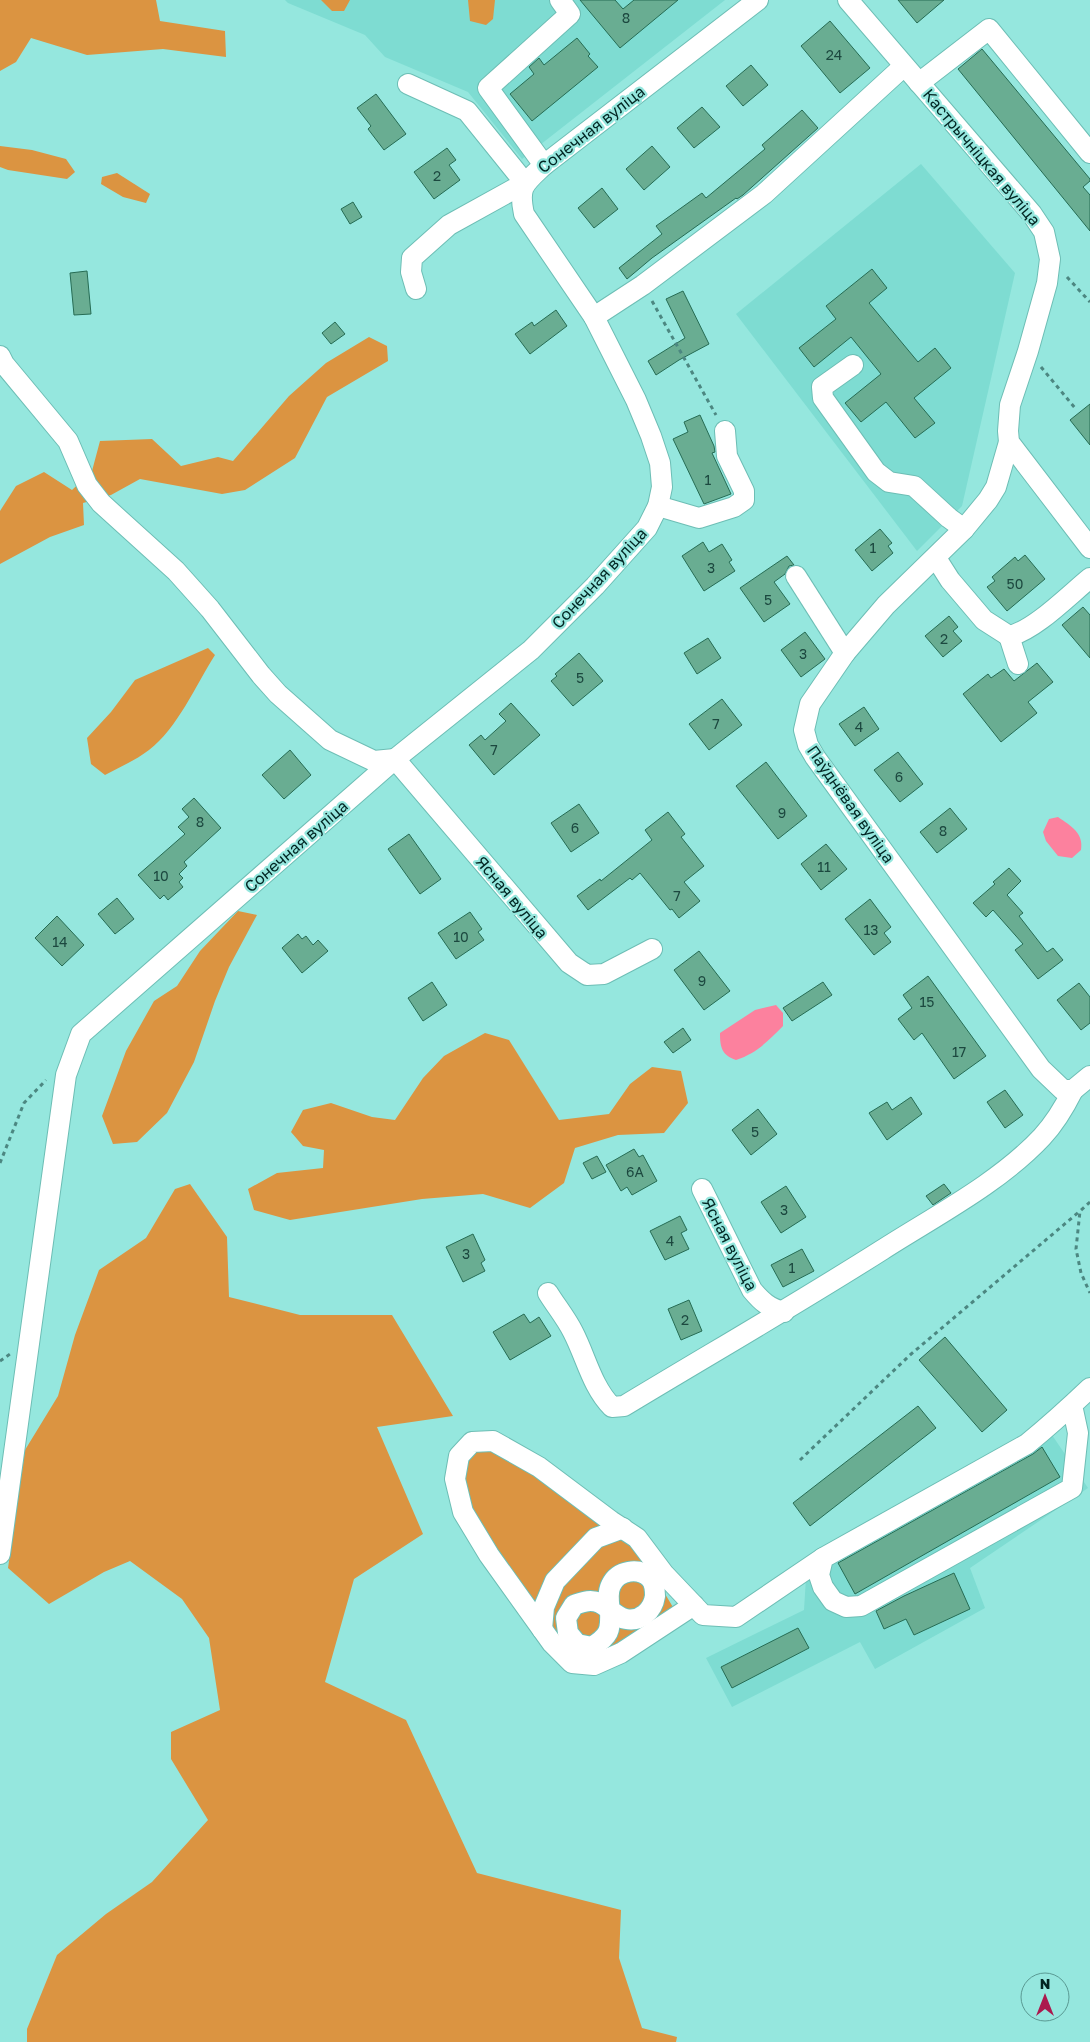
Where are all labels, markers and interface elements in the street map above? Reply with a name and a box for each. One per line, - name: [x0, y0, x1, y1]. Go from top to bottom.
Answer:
- house number: 8: [622, 9, 630, 26]
- house number: 24: [826, 46, 842, 63]
- street label: Сонечная вуліца: [533, 81, 649, 177]
- street label: Кастрычніцкая вуліца: [919, 85, 1045, 229]
- house number: 2: [433, 167, 441, 184]
- house number: 1: [705, 471, 712, 488]
- street label: Сонечная вуліца: [547, 523, 651, 633]
- house number: 1: [870, 539, 877, 556]
- house number: 3: [707, 559, 715, 576]
- house number: 50: [1007, 575, 1023, 592]
- house number: 5: [764, 591, 772, 608]
- house number: 2: [940, 630, 948, 647]
- house number: 3: [799, 645, 807, 662]
- house number: 5: [576, 669, 584, 686]
- house number: 7: [712, 715, 720, 732]
- house number: 4: [855, 718, 863, 735]
- house number: 7: [490, 741, 498, 758]
- street label: Паўднёвая вуліца: [803, 741, 899, 867]
- house number: 6: [895, 768, 903, 785]
- street label: Сонечная вуліца: [240, 796, 352, 896]
- house number: 9: [778, 804, 786, 821]
- house number: 8: [196, 813, 204, 830]
- house number: 6: [571, 819, 579, 836]
- house number: 8: [939, 822, 947, 839]
- street label: Ясная вуліца: [472, 852, 552, 942]
- house number: 11: [817, 858, 831, 875]
- house number: 10: [153, 867, 169, 884]
- house number: 7: [673, 887, 681, 904]
- house number: 13: [864, 921, 878, 938]
- house number: 10: [453, 928, 469, 945]
- house number: 14: [52, 933, 68, 950]
- house number: 9: [698, 972, 706, 989]
- house number: 15: [920, 993, 934, 1010]
- house number: 17: [952, 1043, 966, 1060]
- house number: 5: [751, 1123, 759, 1140]
- house number: 6А: [626, 1163, 645, 1180]
- street label: Ясная вуліца: [698, 1194, 762, 1294]
- house number: 3: [780, 1201, 788, 1218]
- house number: 4: [666, 1232, 674, 1249]
- house number: 3: [462, 1245, 470, 1262]
- house number: 1: [789, 1259, 796, 1276]
- house number: 2: [681, 1311, 689, 1328]
- north arrow: [1020, 1972, 1070, 2022]
- text: N: [1040, 1975, 1050, 1992]

